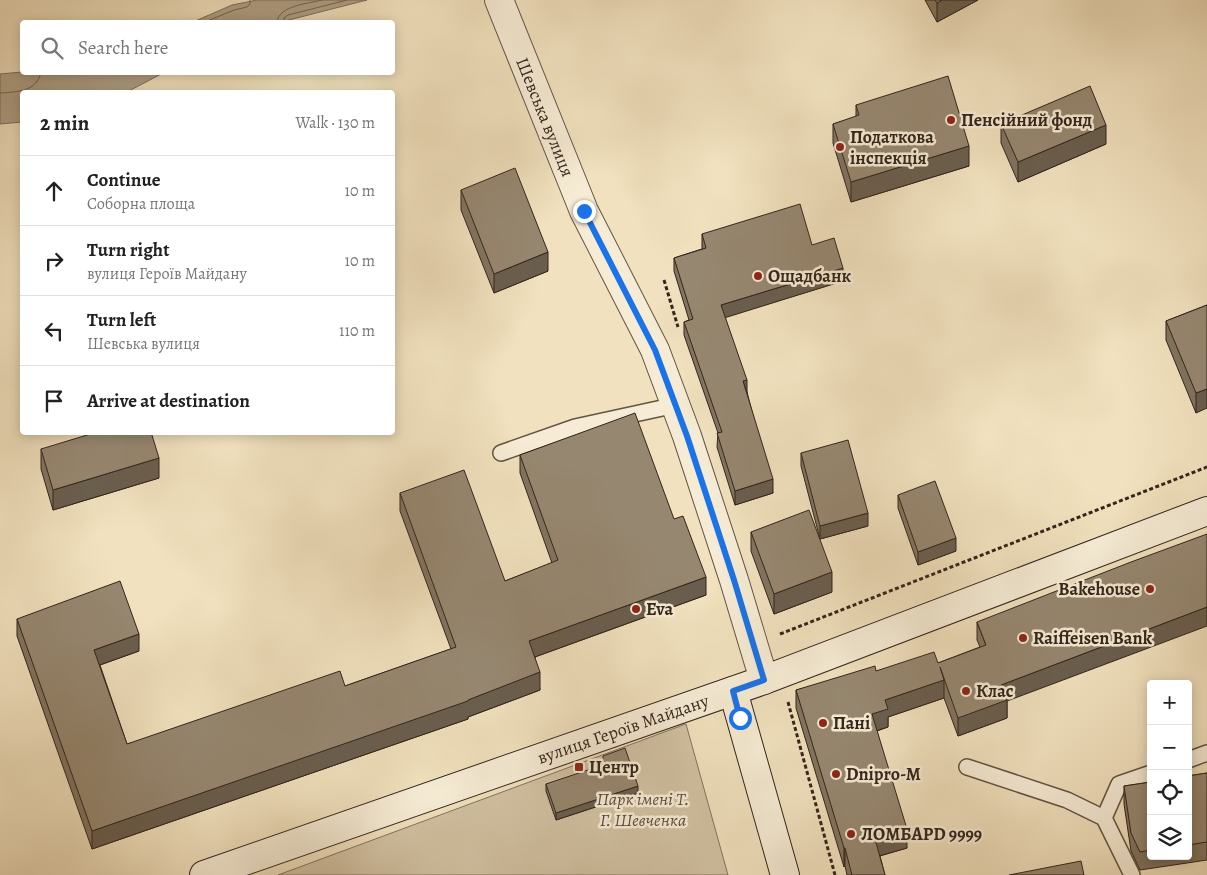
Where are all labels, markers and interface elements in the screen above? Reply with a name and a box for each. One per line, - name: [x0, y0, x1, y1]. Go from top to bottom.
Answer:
- search box: [20, 20, 395, 75]
- icon: search: [38, 34, 66, 62]
- text: Search here: [78, 35, 168, 61]
- street label: Шевська вулиця: [510, 54, 580, 180]
- place label: Пенсійний фонд: [961, 108, 1092, 132]
- text: 2 min: [40, 109, 89, 137]
- text: Walk · 130 m: [295, 112, 375, 134]
- marker: Пенсійний фонд: [945, 114, 957, 126]
- place label: Податкова інспекція: [850, 125, 934, 170]
- marker: Податкова інспекція: [834, 141, 846, 153]
- text: Continue: [87, 167, 161, 193]
- icon: ahead: [40, 177, 68, 205]
- text: 10 m: [345, 180, 375, 202]
- text: Соборна площа: [87, 193, 195, 215]
- route end: [573, 200, 596, 223]
- text: Turn right: [87, 237, 169, 263]
- icon: right: [40, 247, 68, 275]
- text: 10 m: [345, 250, 375, 272]
- text: вулиця Героїв Майдану: [87, 263, 247, 285]
- place label: Ощадбанк: [768, 264, 852, 288]
- marker: Ощадбанк: [752, 270, 764, 282]
- text: Turn left: [87, 307, 156, 333]
- icon: left: [40, 317, 68, 345]
- text: 110 m: [339, 320, 375, 342]
- text: Шевська вулиця: [87, 333, 200, 355]
- icon: arrive: [40, 387, 68, 415]
- text: Arrive at destination: [87, 388, 250, 414]
- place label: Bakehouse: [1058, 577, 1140, 601]
- marker: Bakehouse: [1144, 583, 1156, 595]
- place label: Eva: [646, 597, 673, 621]
- marker: Eva: [630, 603, 642, 615]
- place label: Raiffeisen Bank: [1033, 626, 1153, 650]
- marker: Raiffeisen Bank: [1017, 632, 1029, 644]
- place label: Клас: [976, 679, 1014, 703]
- map controls: [1147, 680, 1192, 860]
- button: +: [1147, 680, 1192, 725]
- marker: Клас: [960, 685, 972, 697]
- street label: вулиця Героїв Майдану: [534, 688, 713, 770]
- route start: [729, 707, 752, 730]
- place label: Пані: [833, 711, 870, 735]
- marker: Пані: [817, 717, 829, 729]
- button: −: [1147, 725, 1192, 770]
- place label: Центр: [589, 755, 639, 779]
- marker: Центр: [573, 761, 585, 773]
- place label: Dnipro-M: [846, 762, 921, 786]
- marker: Dnipro-M: [830, 768, 842, 780]
- button: locate: [1147, 770, 1192, 815]
- park label: Парк імені Т. Г. Шевченка: [596, 787, 690, 832]
- button: layers: [1147, 815, 1192, 860]
- place label: ЛОМБАРD 9999: [861, 822, 982, 846]
- marker: ЛОМБАРD 9999: [845, 828, 857, 840]

